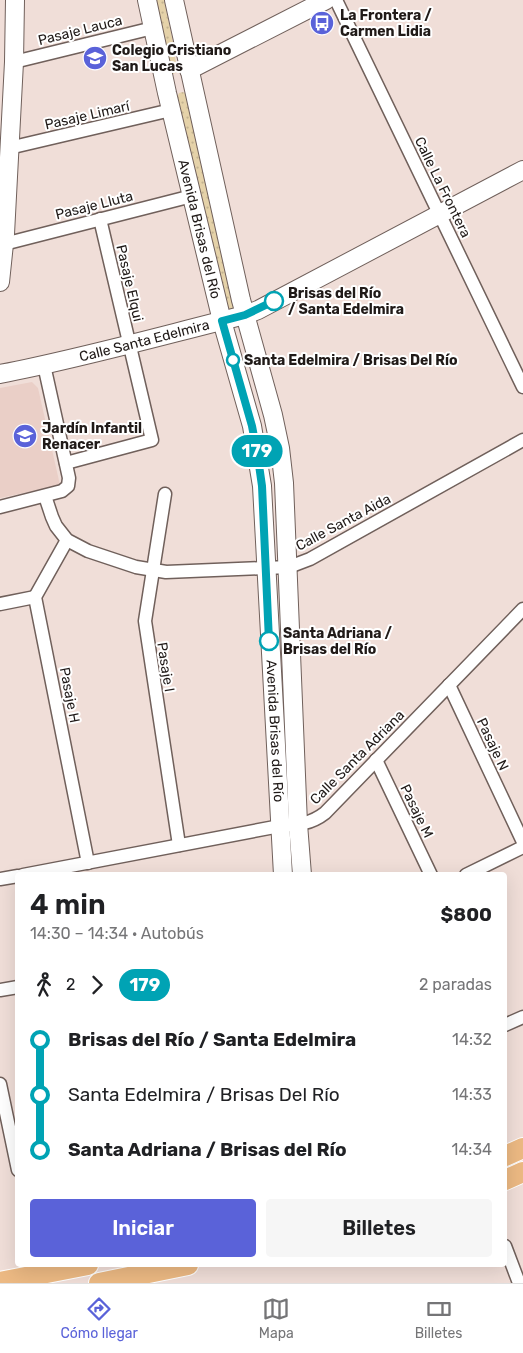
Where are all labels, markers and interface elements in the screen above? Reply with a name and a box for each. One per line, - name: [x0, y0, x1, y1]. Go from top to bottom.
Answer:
- place label: La Frontera / Carmen Lidia: [340, 7, 432, 40]
- bus stop icon: La Frontera / Carmen Lidia: [309, 10, 335, 36]
- street label: Pasaje Lauca: [36, 12, 124, 49]
- place label: Colegio Cristiano San Lucas: [112, 42, 231, 75]
- school or university icon: Colegio Cristiano San Lucas: [82, 45, 108, 71]
- street label: Pasaje Limarí: [43, 97, 132, 134]
- street label: Calle La Frontera: [411, 134, 474, 240]
- street label: Avenida Brisas del Río: [174, 158, 224, 301]
- street label: Pasaje Lluta: [54, 188, 135, 223]
- street label: Pasaje Elqui: [112, 243, 147, 323]
- place label: Brisas del Río / Santa Edelmira: [288, 285, 404, 318]
- marker: Brisas del Río / Santa Edelmira: [264, 291, 284, 311]
- street label: Calle Santa Edelmira: [78, 316, 211, 366]
- place label: Santa Edelmira / Brisas Del Río: [244, 352, 458, 369]
- marker: Santa Edelmira / Brisas Del Río: [226, 353, 240, 367]
- place label: Jardín Infantil Renacer: [42, 420, 142, 453]
- school or university icon: Jardín Infantil Renacer: [12, 423, 38, 449]
- line badge: 179: [228, 435, 286, 467]
- text: 179: [242, 440, 272, 462]
- street label: Calle Santa Aida: [293, 490, 394, 555]
- place label: Santa Adriana / Brisas del Río: [283, 625, 393, 658]
- marker: Santa Adriana / Brisas del Río: [259, 631, 279, 651]
- street label: Pasaje I: [153, 641, 178, 693]
- street label: Avenida Brisas del Río: [262, 659, 287, 803]
- street label: Pasaje H: [56, 666, 83, 724]
- street label: Calle Santa Adriana: [307, 707, 408, 808]
- street label: Pasaje N: [473, 715, 512, 773]
- street label: Pasaje M: [396, 782, 437, 841]
- text: 4 min: [30, 888, 106, 921]
- text: $800: [441, 903, 492, 926]
- text: 14:30 – 14:34 · Autobús: [30, 924, 204, 943]
- icon: walk: [30, 971, 58, 999]
- icon: forward: [83, 971, 111, 999]
- text: 179: [129, 974, 160, 996]
- text: 2: [66, 975, 75, 994]
- text: 2 paradas: [419, 975, 492, 994]
- text: Brisas del Río / Santa Edelmira: [68, 1028, 356, 1051]
- text: 14:32: [452, 1030, 492, 1049]
- text: Santa Edelmira / Brisas Del Río: [68, 1083, 340, 1106]
- text: 14:33: [452, 1085, 492, 1104]
- text: Santa Adriana / Brisas del Río: [68, 1138, 347, 1161]
- text: 14:34: [452, 1140, 492, 1159]
- button: Iniciar: [30, 1199, 256, 1257]
- button: Billetes: [266, 1199, 492, 1257]
- tab: Cómo llegar: [60, 1295, 138, 1342]
- tab: Mapa: [259, 1295, 294, 1342]
- tab: Billetes: [415, 1295, 463, 1342]

